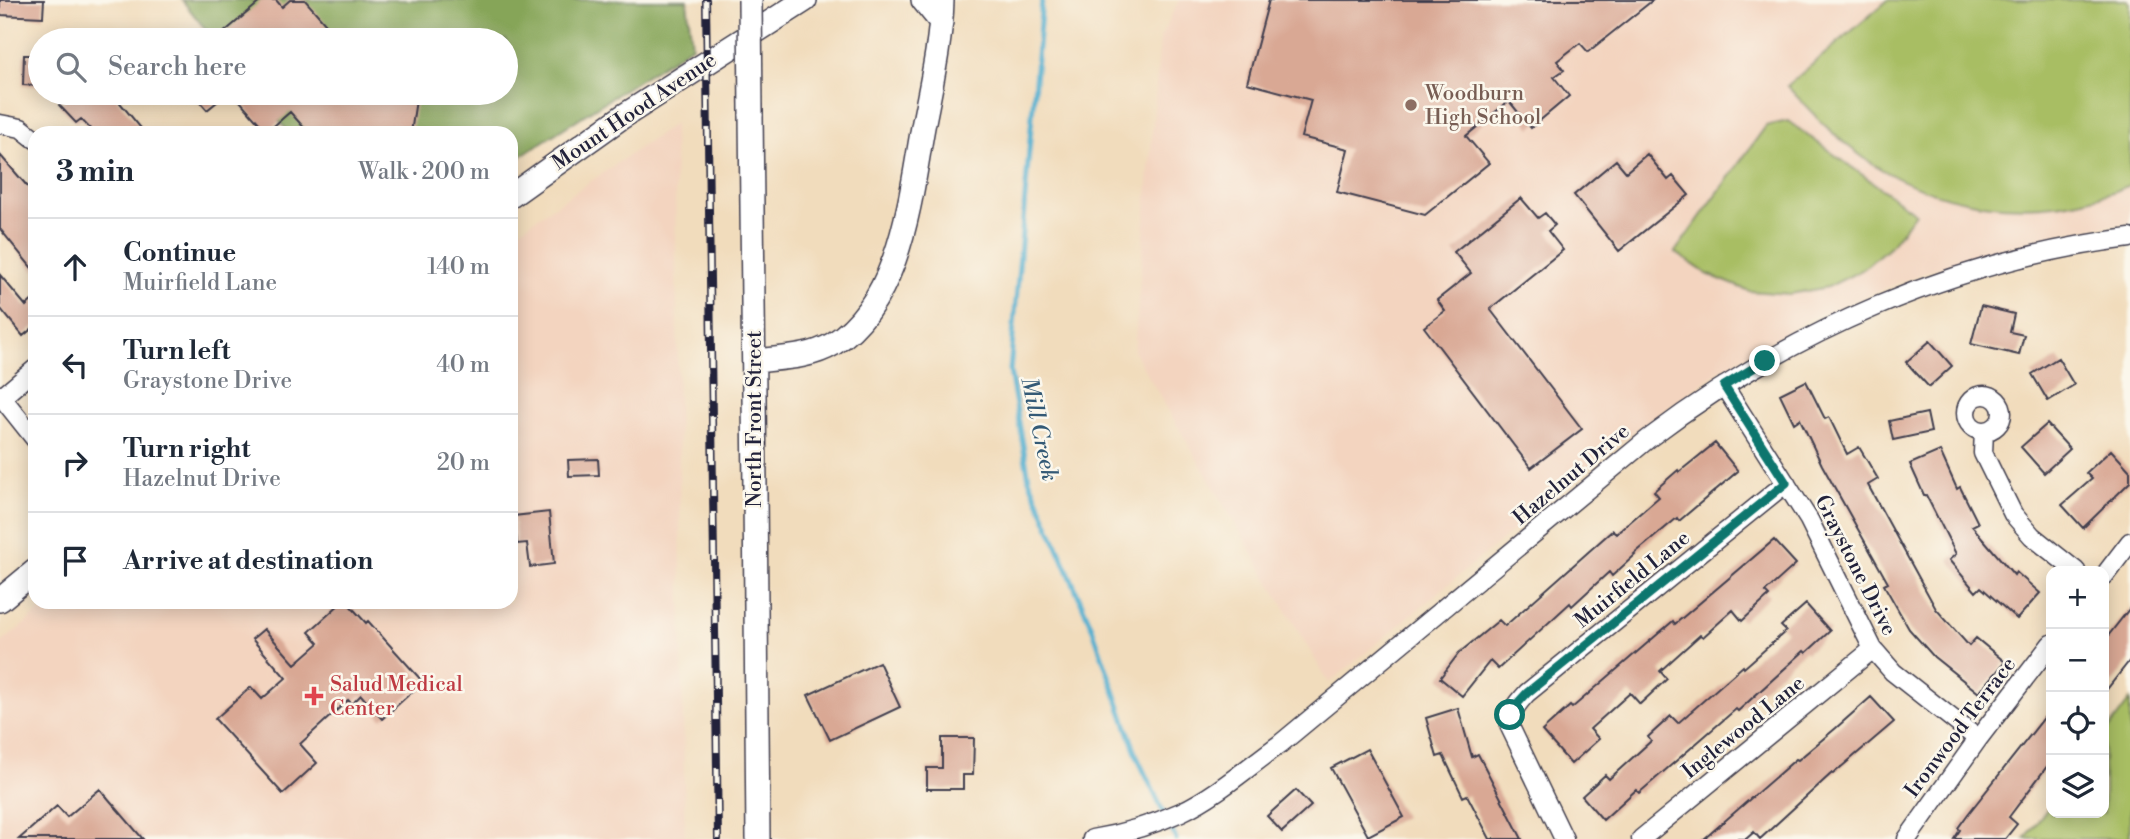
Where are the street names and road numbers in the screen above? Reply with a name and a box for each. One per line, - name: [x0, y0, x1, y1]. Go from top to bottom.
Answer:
- street label: Mount Hood Avenue: [547, 47, 722, 176]
- street label: North Front Street: [742, 330, 768, 507]
- street label: Hazelnut Drive: [1508, 419, 1635, 531]
- street label: Graystone Drive: [1808, 491, 1902, 640]
- street label: Muirfield Lane: [1570, 525, 1695, 634]
- street label: Ironwood Terrace: [1900, 652, 2022, 803]
- street label: Inglewood Lane: [1677, 670, 1810, 785]

